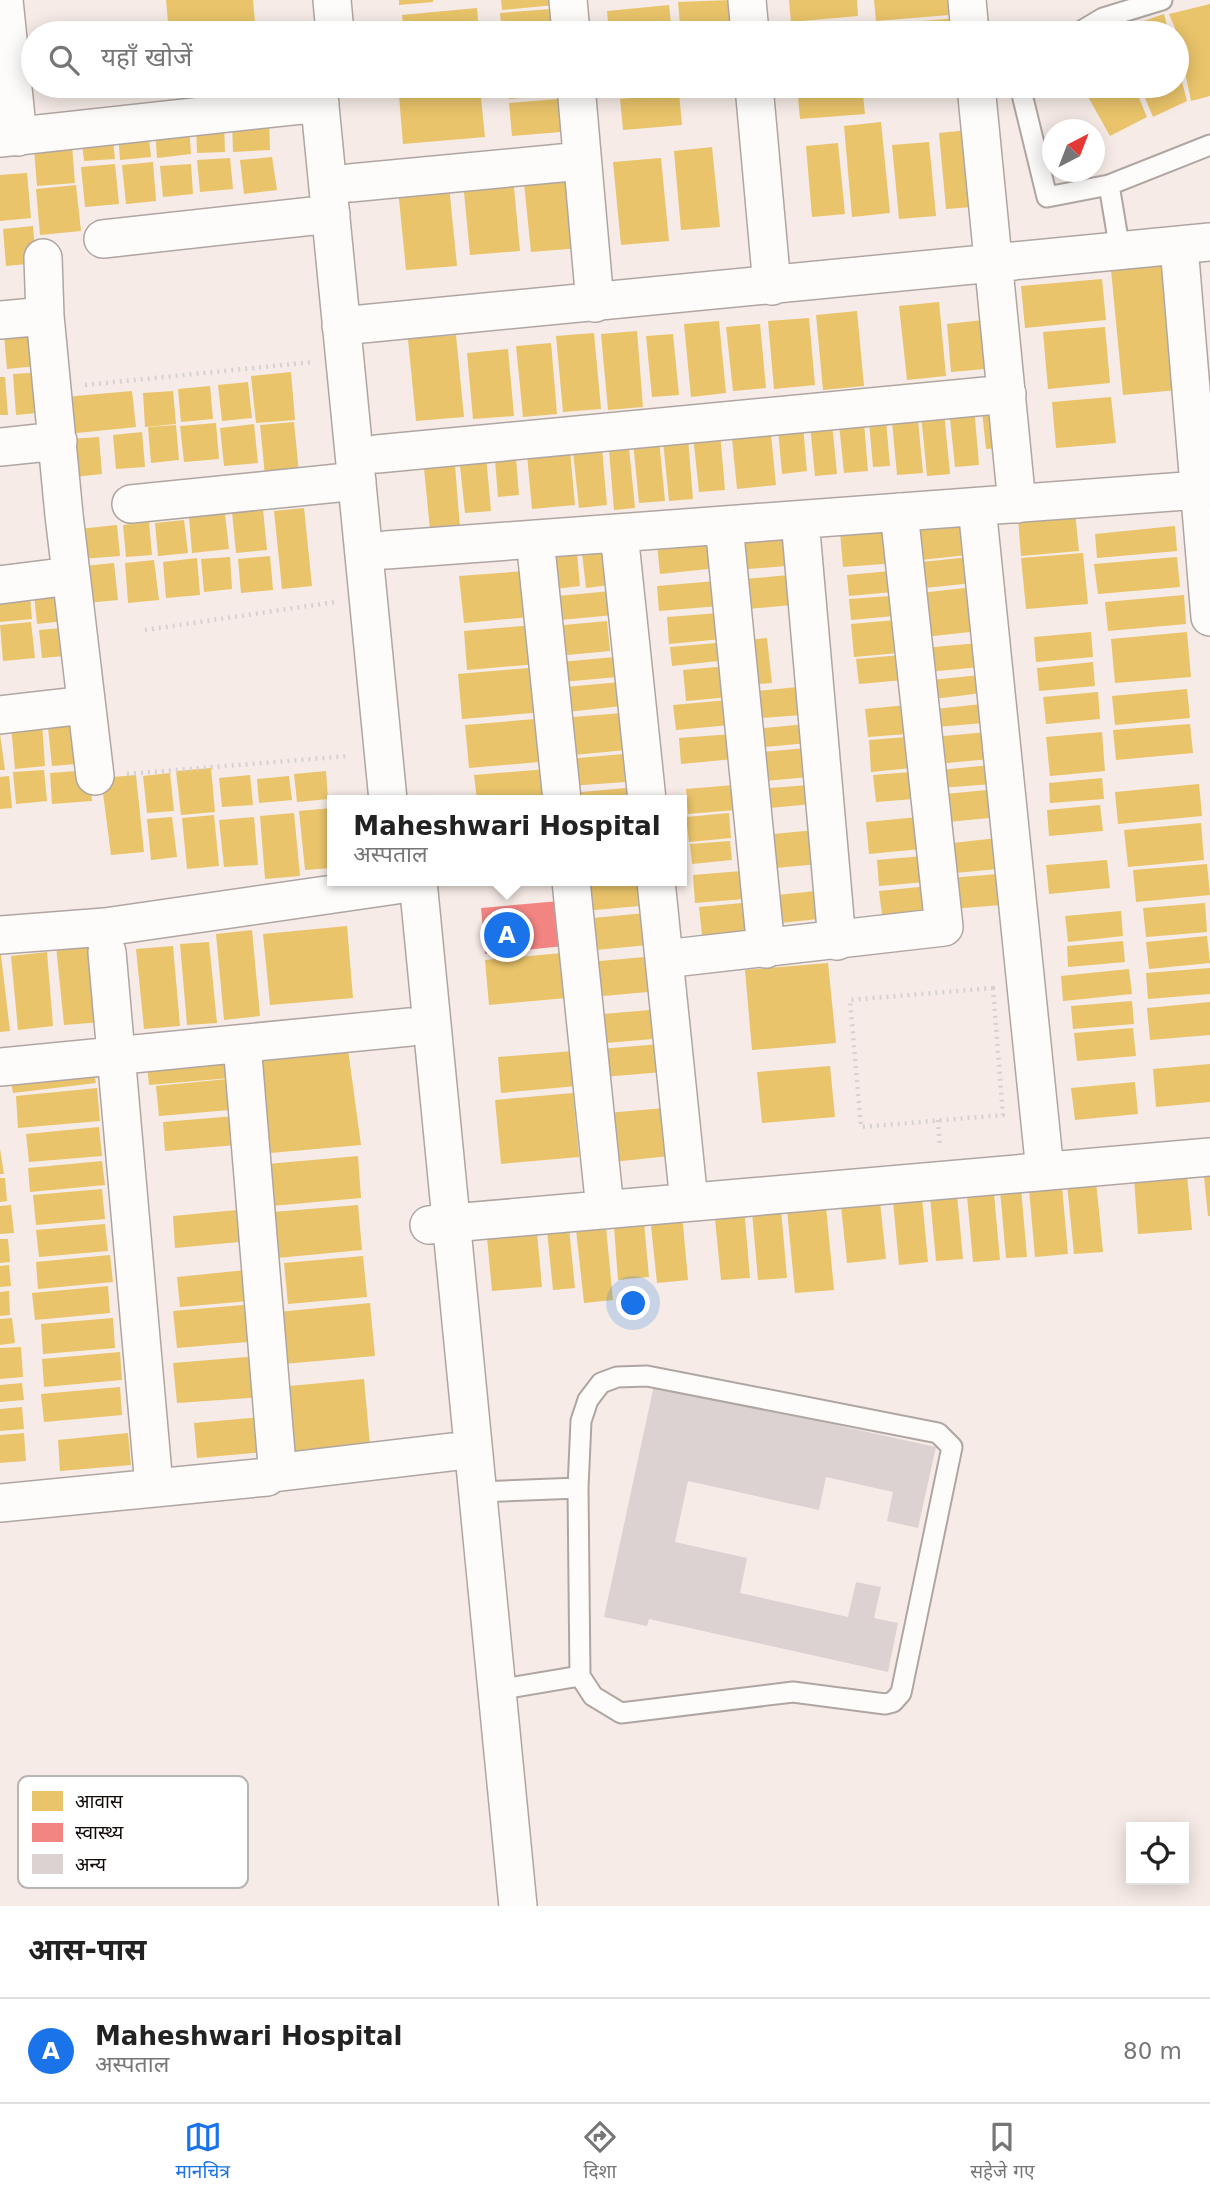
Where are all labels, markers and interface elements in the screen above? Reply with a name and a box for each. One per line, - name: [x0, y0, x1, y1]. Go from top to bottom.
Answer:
- search box: [21, 21, 1189, 98]
- icon: search: [45, 41, 83, 79]
- text: यहाँ खोजें: [101, 42, 192, 72]
- north arrow: [1042, 119, 1105, 182]
- popup: [327, 795, 687, 886]
- text: Maheshwari Hospital: [353, 811, 661, 841]
- text: अस्पताल: [353, 841, 428, 867]
- pin: A: [484, 909, 530, 961]
- your location: [616, 1286, 650, 1320]
- legend: [18, 1776, 248, 1888]
- text: आवास: [75, 1790, 124, 1812]
- text: स्वास्थ्य: [75, 1821, 124, 1843]
- map controls: [1126, 1822, 1189, 1885]
- button: locate: [1126, 1822, 1189, 1885]
- text: अन्य: [75, 1853, 107, 1875]
- text: आस-पास: [28, 1932, 146, 1967]
- text: Maheshwari Hospital: [95, 2021, 402, 2051]
- text: A: [42, 2038, 60, 2064]
- text: 80 m: [1123, 2038, 1182, 2064]
- text: अस्पताल: [95, 2051, 169, 2077]
- tab: मानचित्र: [176, 2118, 230, 2186]
- tab: दिशा: [581, 2118, 619, 2186]
- tab: सहेजे गए: [970, 2118, 1034, 2186]

